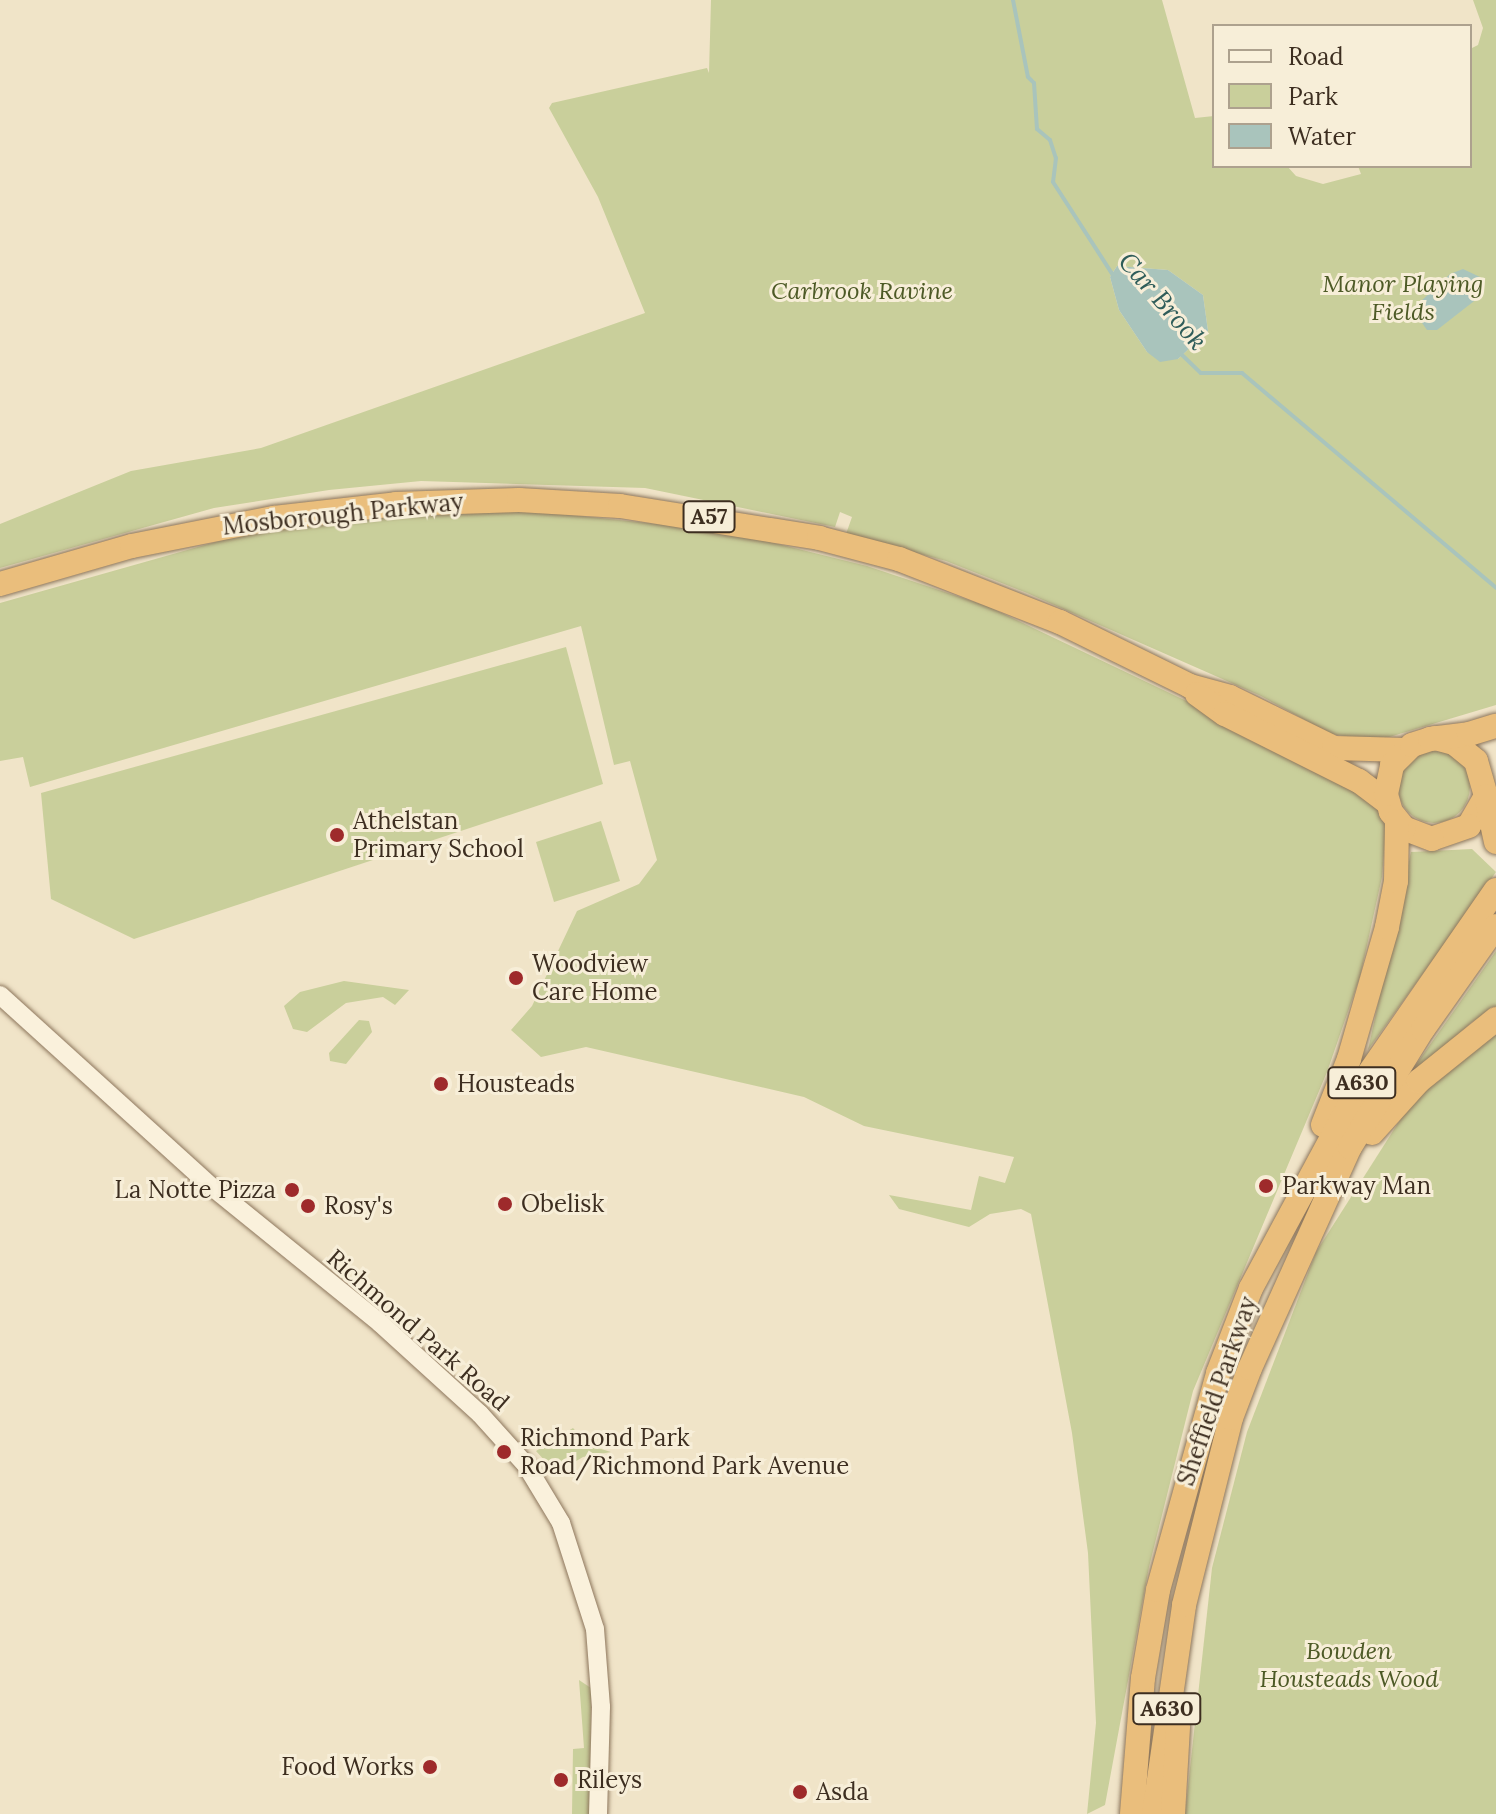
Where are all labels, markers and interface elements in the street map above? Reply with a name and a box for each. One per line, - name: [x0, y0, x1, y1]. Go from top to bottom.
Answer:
- legend: [1212, 24, 1472, 168]
- text: Road: [1288, 41, 1344, 72]
- text: Park: [1288, 81, 1338, 112]
- text: Water: [1288, 121, 1356, 152]
- water label: Car Brook: [1112, 246, 1214, 356]
- park label: Manor Playing Fields: [1322, 270, 1484, 326]
- park label: Carbrook Ravine: [771, 277, 953, 305]
- street label: Mosborough Parkway: [221, 487, 465, 541]
- road number: A57: [681, 499, 737, 535]
- place label: Athelstan Primary School: [353, 807, 524, 863]
- marker: Athelstan Primary School: [328, 826, 346, 844]
- place label: Woodview Care Home: [532, 950, 657, 1006]
- marker: Woodview Care Home: [507, 969, 525, 987]
- road number: A630: [1326, 1065, 1398, 1101]
- place label: Housteads: [457, 1070, 575, 1098]
- marker: Housteads: [432, 1075, 450, 1093]
- place label: Parkway Man: [1282, 1172, 1431, 1200]
- place label: La Notte Pizza: [115, 1176, 276, 1204]
- marker: Parkway Man: [1257, 1177, 1275, 1195]
- marker: La Notte Pizza: [283, 1181, 301, 1199]
- place label: Obelisk: [521, 1190, 604, 1218]
- place label: Rosy's: [324, 1192, 393, 1220]
- marker: Obelisk: [496, 1195, 514, 1213]
- marker: Rosy's: [299, 1197, 317, 1215]
- street label: Richmond Park Road: [321, 1243, 515, 1417]
- street label: Sheffield Parkway: [1171, 1293, 1263, 1489]
- place label: Richmond Park Road/Richmond Park Avenue: [520, 1424, 849, 1480]
- marker: Richmond Park Road/Richmond Park Avenue: [495, 1443, 513, 1461]
- park label: Bowden Housteads Wood: [1259, 1637, 1439, 1693]
- road number: A630: [1131, 1691, 1203, 1727]
- place label: Food Works: [281, 1753, 414, 1781]
- marker: Food Works: [421, 1758, 439, 1776]
- place label: Rileys: [577, 1766, 642, 1794]
- marker: Rileys: [552, 1771, 570, 1789]
- place label: Asda: [816, 1778, 869, 1806]
- marker: Asda: [791, 1783, 809, 1801]

